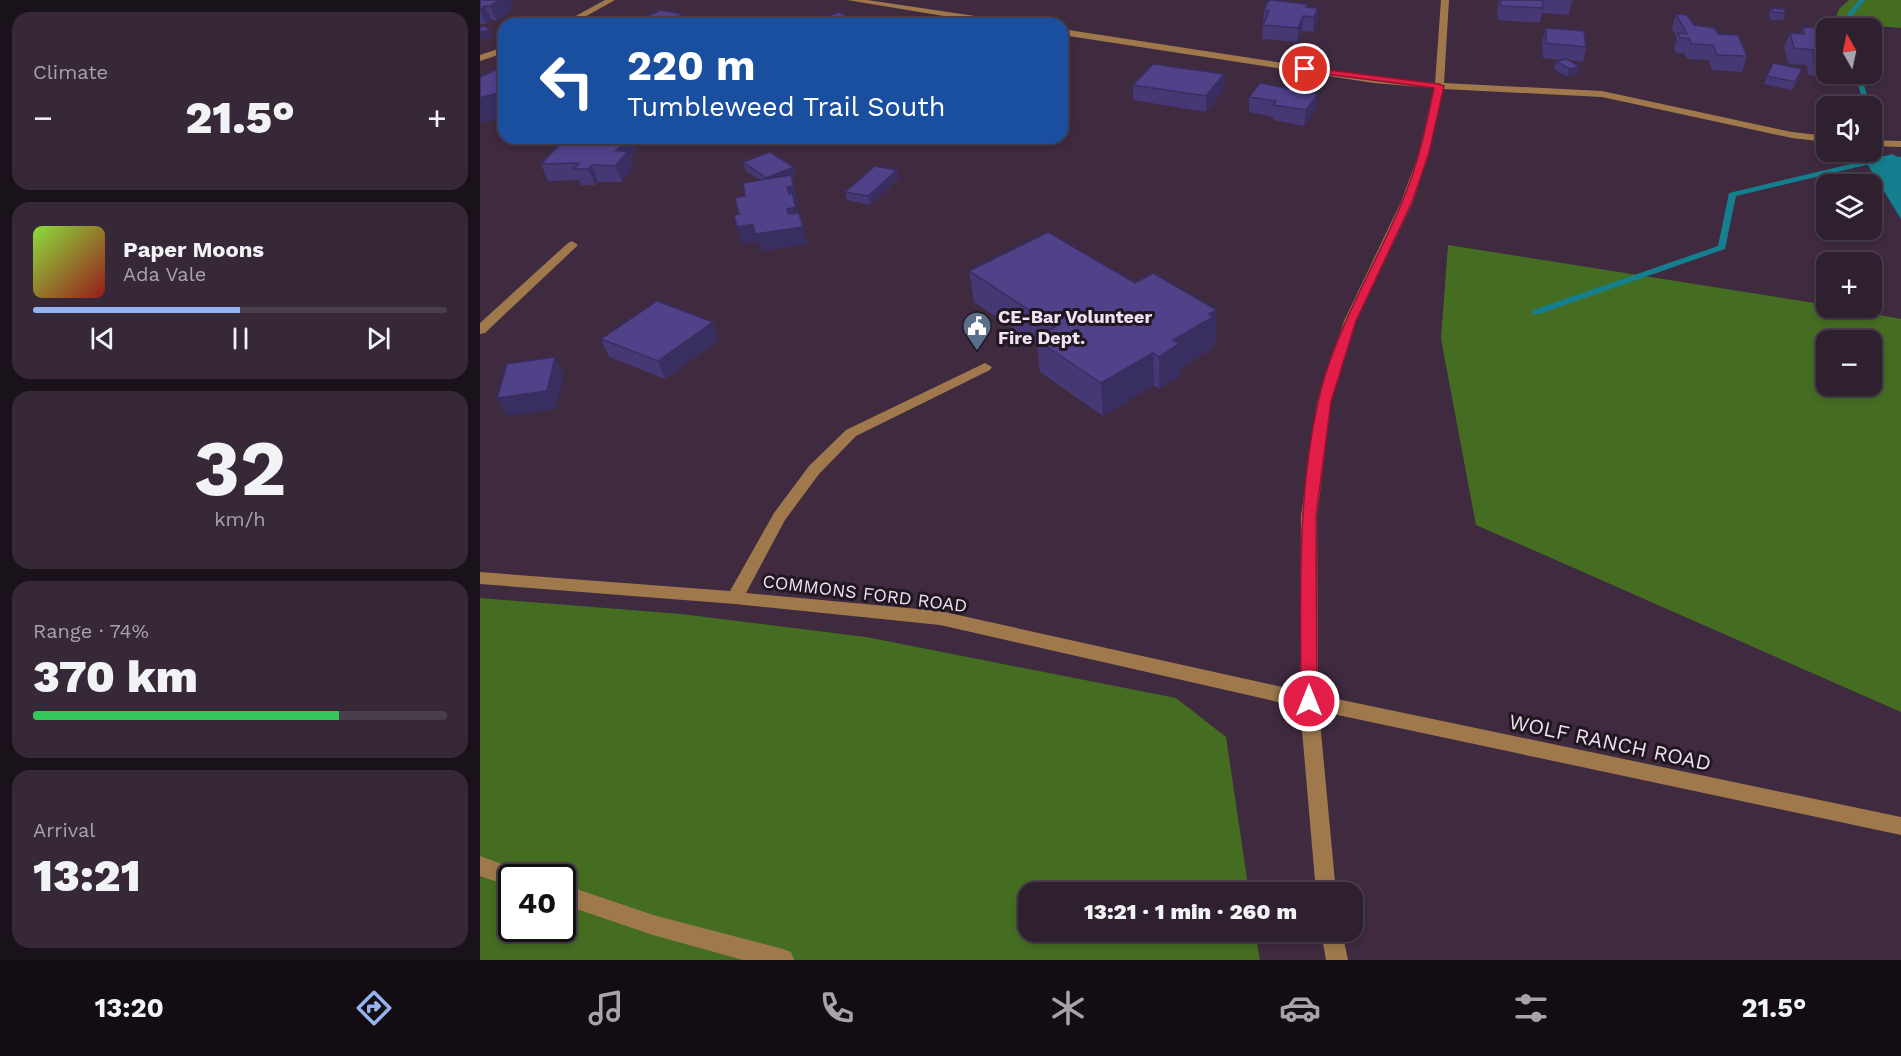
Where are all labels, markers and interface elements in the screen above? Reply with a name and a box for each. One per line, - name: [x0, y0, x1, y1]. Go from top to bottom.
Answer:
- north arrow: [1816, 18, 1882, 84]
- map controls: [1816, 18, 1882, 396]
- text: 220 m: [627, 41, 756, 90]
- icon: left: [528, 42, 606, 120]
- pin: [1279, 43, 1330, 94]
- icon: arrive: [1288, 52, 1321, 85]
- text: Climate: [33, 60, 108, 84]
- text: 21.5°: [185, 91, 295, 144]
- text: Tumbleweed Trail South: [627, 91, 945, 123]
- button: sound: [1816, 96, 1882, 162]
- text: −: [33, 98, 53, 137]
- text: +: [427, 98, 447, 137]
- button: layers: [1816, 174, 1882, 240]
- text: Paper Moons: [123, 237, 264, 262]
- button: +: [1816, 252, 1882, 318]
- text: Ada Vale: [123, 262, 206, 286]
- place label: CE-Bar Volunteer Fire Dept.: [998, 306, 1152, 348]
- public building icon: CE-Bar Volunteer Fire Dept.: [961, 310, 993, 352]
- icon: previous: [86, 322, 119, 355]
- icon: pause: [224, 322, 257, 355]
- icon: next: [362, 322, 395, 355]
- button: −: [1816, 330, 1882, 396]
- text: 32: [194, 422, 286, 514]
- text: km/h: [214, 507, 266, 531]
- street label: COMMONS FORD ROAD: [761, 570, 969, 616]
- text: Range · 74%: [33, 619, 149, 643]
- text: 370 km: [33, 650, 198, 703]
- position arrow: [1277, 669, 1341, 733]
- street label: WOLF RANCH ROAD: [1507, 708, 1713, 776]
- text: Arrival: [33, 818, 95, 842]
- text: 13:21: [33, 849, 141, 902]
- speed limit sign: 40: [498, 864, 576, 942]
- text: 13:21 · 1 min · 260 m: [1084, 899, 1297, 924]
- icon: directions: [353, 987, 395, 1029]
- icon: music: [585, 987, 627, 1029]
- icon: phone: [816, 987, 858, 1029]
- icon: climate: [1047, 987, 1089, 1029]
- icon: car: [1279, 987, 1321, 1029]
- icon: filters: [1510, 987, 1552, 1029]
- text: 13:20: [95, 992, 164, 1024]
- text: 21.5°: [1742, 992, 1806, 1024]

